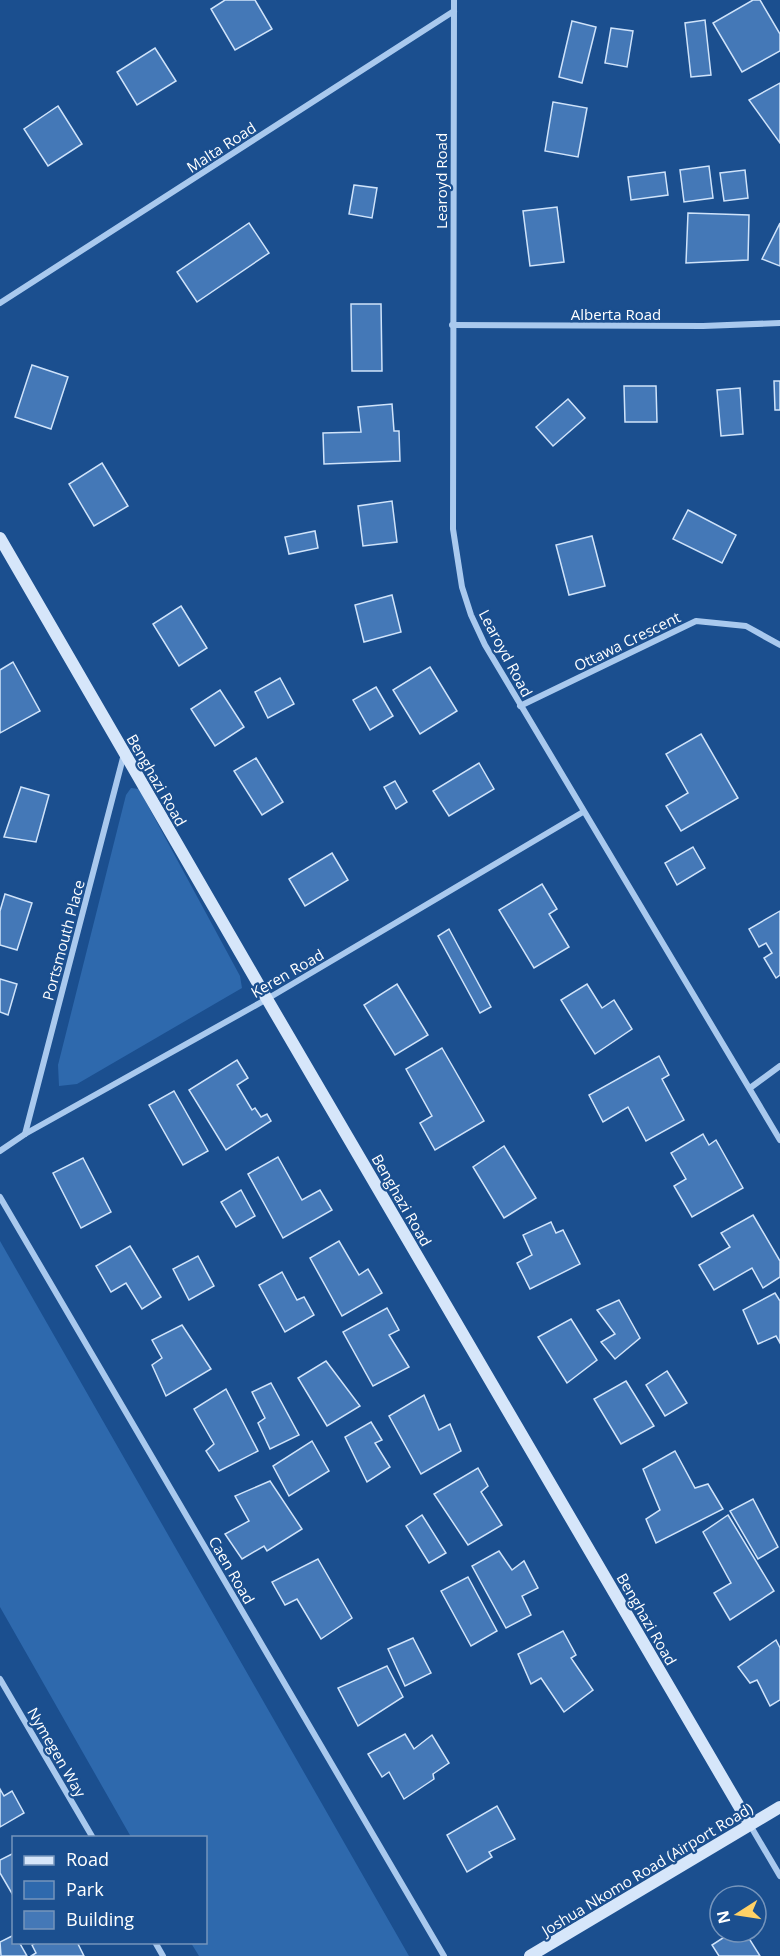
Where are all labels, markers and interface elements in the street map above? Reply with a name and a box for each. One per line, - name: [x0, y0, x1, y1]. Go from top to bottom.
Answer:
- street label: Malta Road: [182, 117, 260, 177]
- street label: Learoyd Road: [431, 133, 451, 229]
- street label: Alberta Road: [571, 304, 661, 324]
- street label: Learoyd Road: [475, 606, 537, 700]
- street label: Ottawa Crescent: [571, 607, 683, 675]
- street label: Benghazi Road: [122, 730, 192, 830]
- street label: Portsmouth Place: [37, 878, 89, 1002]
- street label: Keren Road: [247, 944, 327, 1002]
- street label: Benghazi Road: [367, 1150, 437, 1250]
- street label: Caen Road: [205, 1532, 259, 1608]
- street label: Benghazi Road: [612, 1569, 682, 1669]
- street label: Nymegen Way: [23, 1703, 91, 1801]
- street label: Joshua Nkomo Road (Airport Road): [538, 1799, 756, 1939]
- legend: [12, 1836, 207, 1944]
- text: Road: [66, 1847, 109, 1871]
- text: Park: [66, 1877, 104, 1901]
- north arrow: [708, 1884, 768, 1944]
- text: Building: [66, 1907, 134, 1931]

